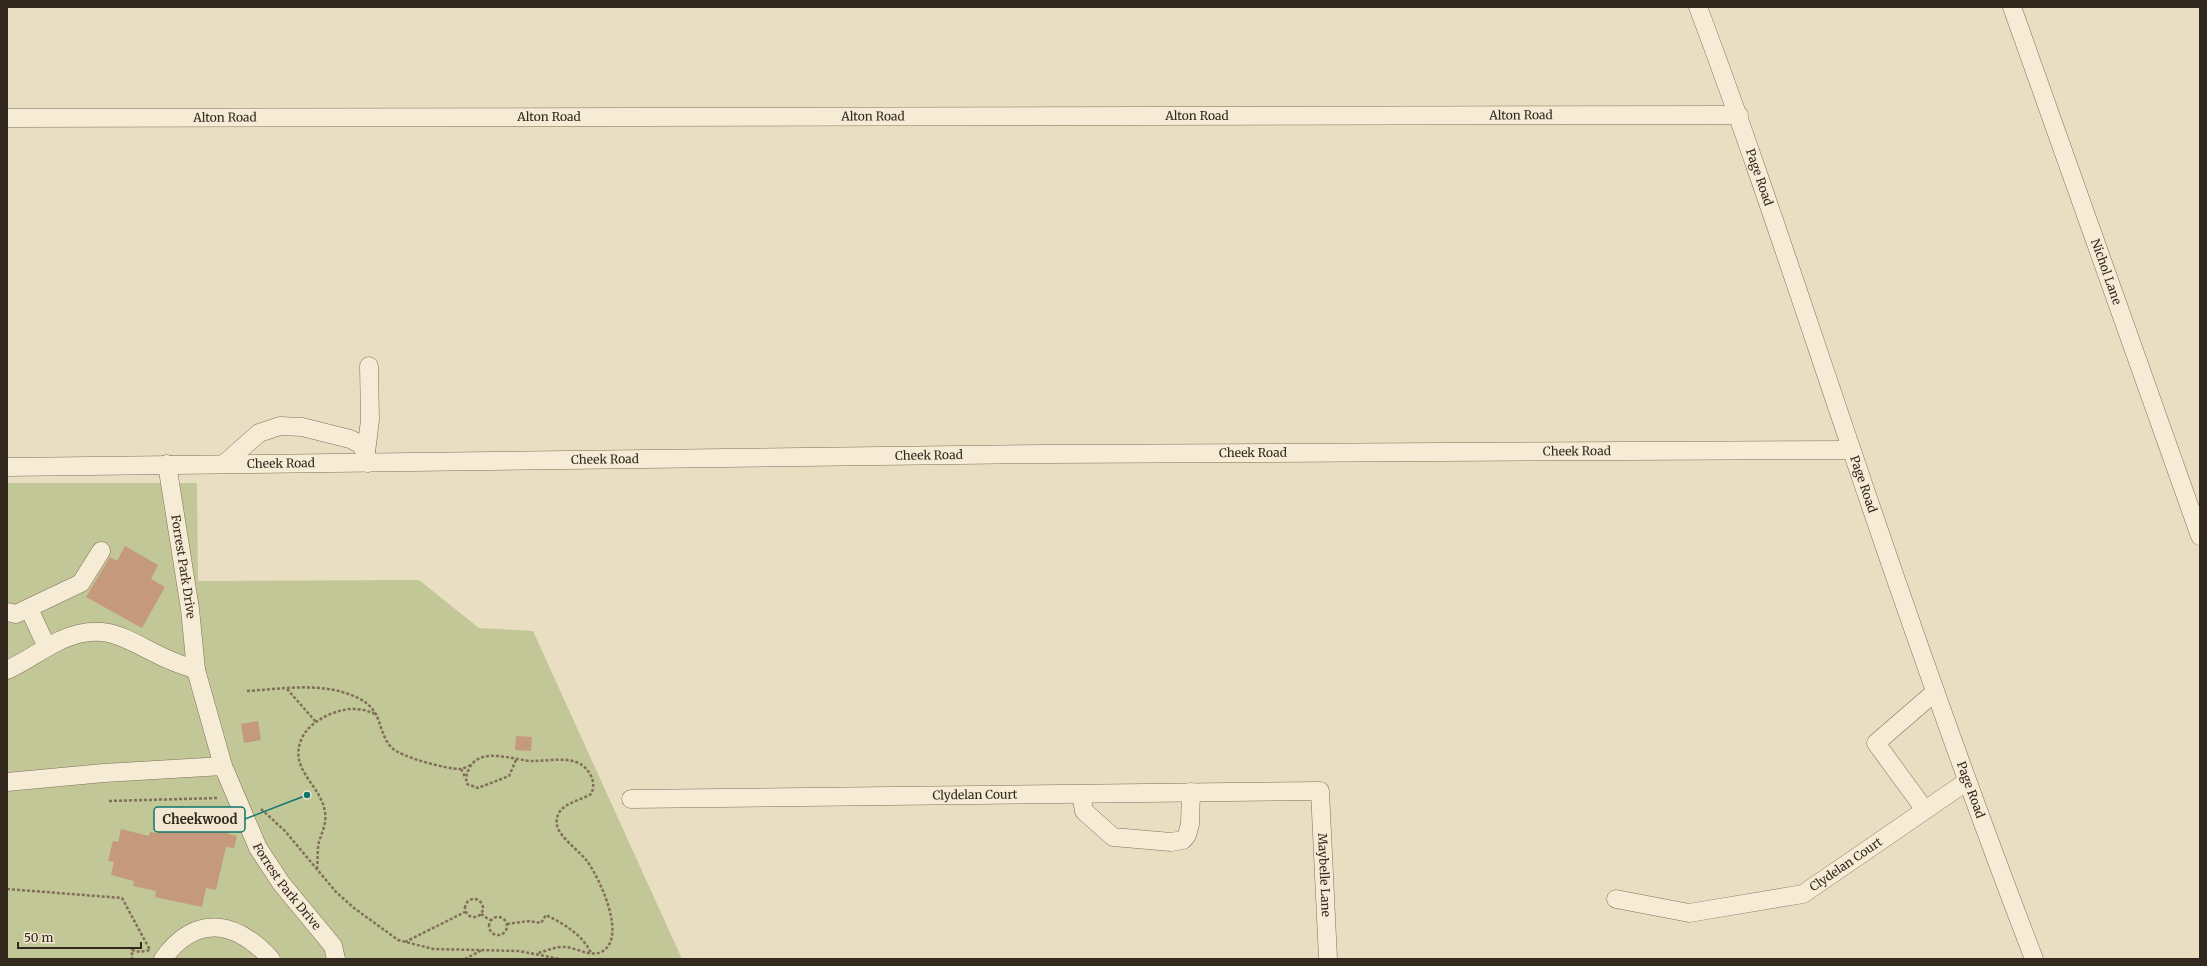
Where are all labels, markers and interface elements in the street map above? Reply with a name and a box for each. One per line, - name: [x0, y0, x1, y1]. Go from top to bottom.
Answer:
- street label: Alton Road: [1488, 107, 1553, 122]
- street label: Alton Road: [840, 108, 905, 124]
- street label: Alton Road: [1164, 108, 1229, 123]
- street label: Alton Road: [516, 109, 581, 124]
- street label: Alton Road: [192, 110, 257, 125]
- street label: Page Road: [1743, 147, 1777, 208]
- street label: Nichol Lane: [2088, 237, 2125, 307]
- street label: Cheek Road: [1543, 443, 1611, 459]
- street label: Cheek Road: [1219, 445, 1287, 460]
- street label: Cheek Road: [895, 447, 963, 463]
- street label: Cheek Road: [571, 451, 639, 467]
- street label: Page Road: [1847, 453, 1880, 515]
- street label: Cheek Road: [247, 455, 315, 471]
- street label: Forrest Park Drive: [168, 514, 199, 619]
- street label: Page Road: [1954, 759, 1988, 820]
- street label: Clydelan Court: [932, 787, 1018, 802]
- callout: Cheekwood: [154, 807, 245, 832]
- text: Cheekwood: [162, 811, 238, 828]
- street label: Maybelle Lane: [1315, 833, 1334, 917]
- street label: Clydelan Court: [1806, 834, 1885, 894]
- street label: Forrest Park Drive: [250, 841, 324, 933]
- scale bar: [18, 924, 141, 950]
- text: 50 m: [24, 930, 53, 945]

